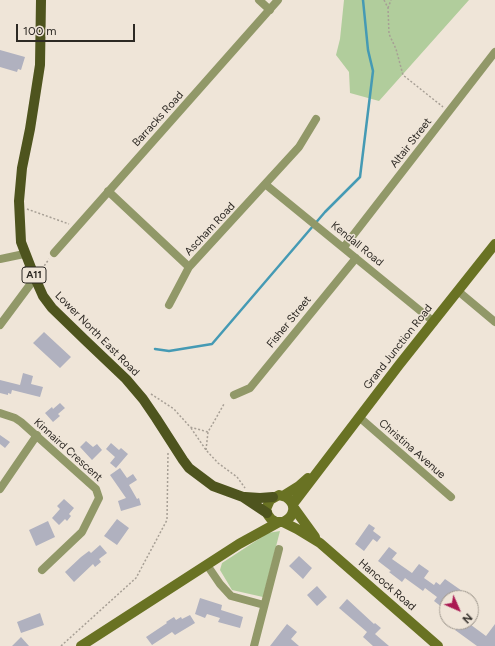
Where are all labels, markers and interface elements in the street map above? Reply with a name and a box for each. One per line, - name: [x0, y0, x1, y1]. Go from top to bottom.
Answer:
- scale bar: [18, 16, 137, 42]
- text: 100 m: [23, 24, 57, 38]
- street label: Barracks Road: [130, 89, 186, 149]
- street label: Altair Street: [388, 116, 434, 170]
- street label: Ascham Road: [182, 200, 238, 258]
- street label: Kendall Road: [328, 219, 386, 269]
- road number: A11: [22, 267, 46, 283]
- street label: Lower North East Road: [52, 289, 142, 379]
- street label: Fisher Street: [264, 293, 314, 351]
- street label: Grand Junction Road: [361, 302, 435, 392]
- street label: Kinnaird Crescent: [31, 416, 105, 484]
- street label: Christina Avenue: [376, 417, 448, 481]
- street label: Hancock Road: [356, 557, 418, 613]
- north arrow: [439, 590, 479, 630]
- text: N: [460, 611, 475, 626]

